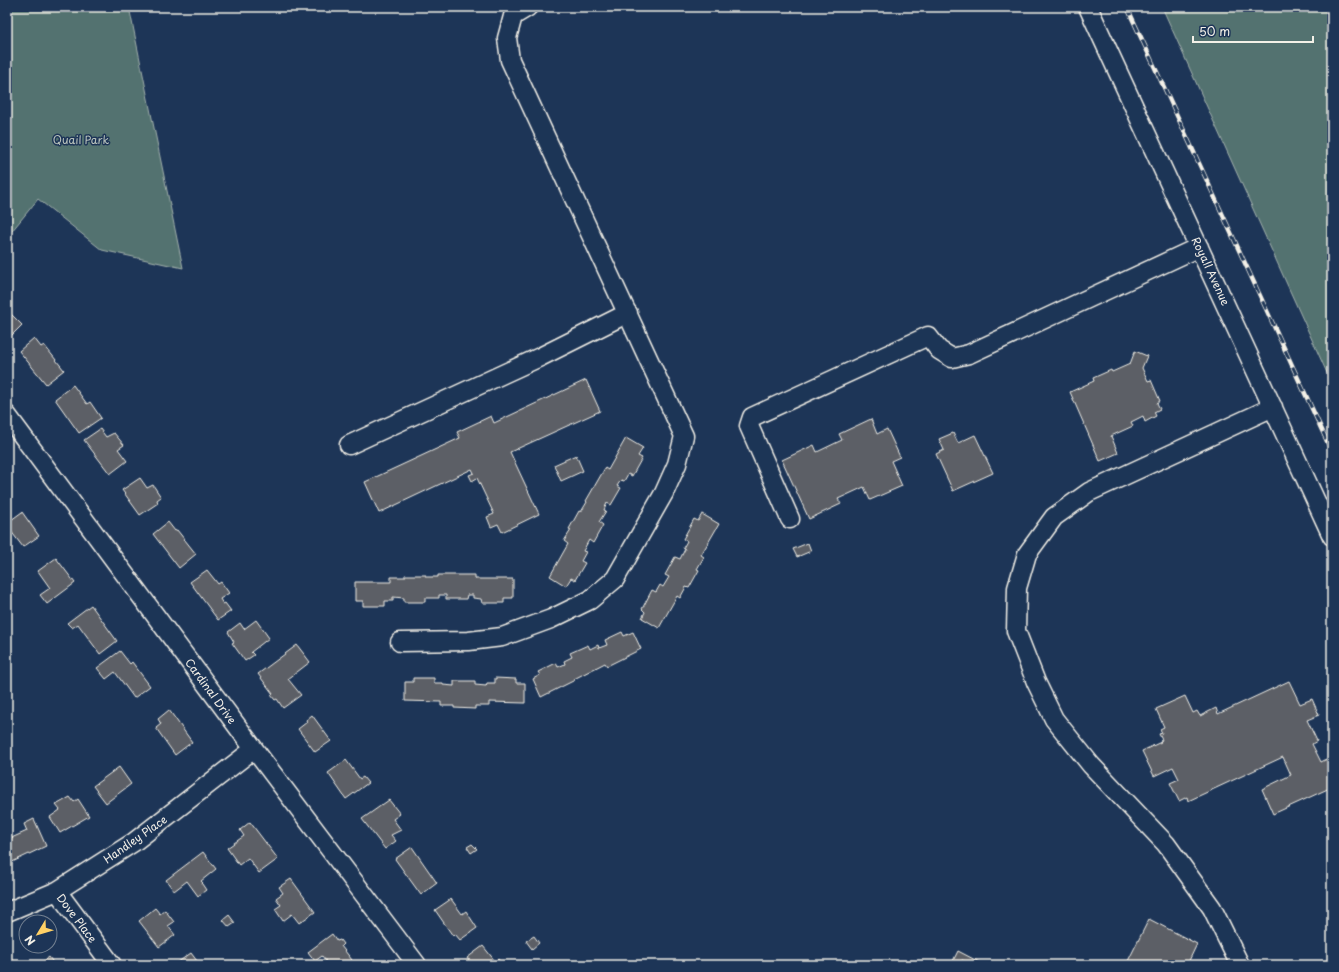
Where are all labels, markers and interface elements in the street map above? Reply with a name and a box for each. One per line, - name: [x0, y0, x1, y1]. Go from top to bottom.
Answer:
- scale bar: [1193, 18, 1313, 44]
- text: 50 m: [1199, 22, 1230, 40]
- park label: Quail Park: [53, 131, 109, 148]
- street label: Royall Avenue: [1188, 234, 1234, 308]
- street label: Cardinal Drive: [181, 655, 241, 727]
- street label: Handley Place: [100, 811, 171, 867]
- street label: Dove Place: [53, 890, 101, 946]
- north arrow: [18, 914, 58, 954]
- text: N: [20, 932, 39, 949]

